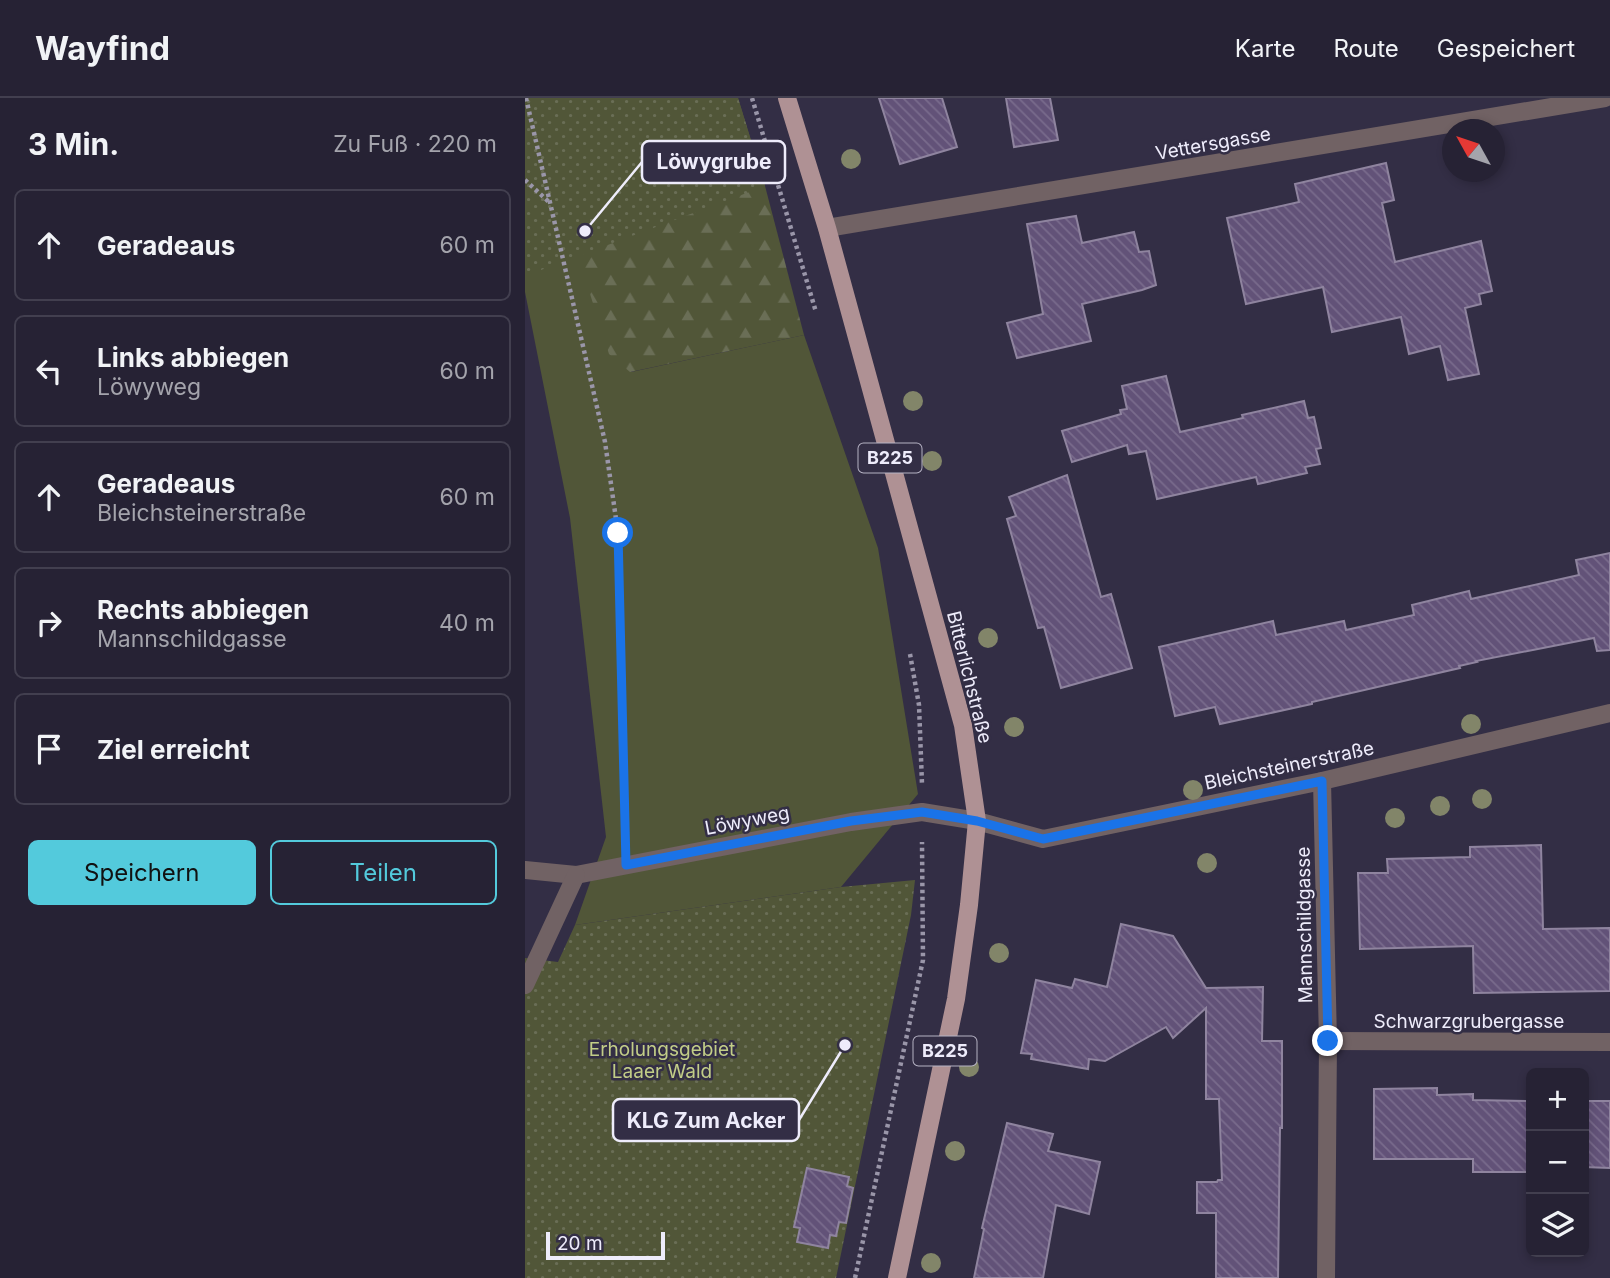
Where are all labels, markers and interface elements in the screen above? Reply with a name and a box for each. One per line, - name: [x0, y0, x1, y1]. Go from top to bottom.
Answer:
- text: Wayfind: [35, 28, 170, 68]
- text: Karte: [1235, 34, 1295, 63]
- text: Route: [1333, 34, 1399, 63]
- text: Gespeichert: [1437, 34, 1575, 63]
- north arrow: [1442, 119, 1505, 182]
- street label: Vettersgasse: [1154, 122, 1273, 165]
- text: 3 Min.: [28, 126, 119, 162]
- text: Zu Fuß · 220 m: [333, 130, 497, 158]
- callout: Löwygrube: [642, 141, 785, 183]
- text: Löwygrube: [656, 149, 772, 174]
- icon: ahead: [30, 226, 68, 264]
- text: Geradeaus: [97, 230, 235, 261]
- text: 60 m: [440, 231, 495, 259]
- text: Links abbiegen: [97, 342, 289, 373]
- icon: left: [30, 352, 68, 390]
- text: 60 m: [440, 357, 495, 385]
- text: Löwyweg: [97, 373, 201, 401]
- road number: B225: [859, 444, 921, 472]
- text: Geradeaus: [97, 468, 235, 499]
- icon: ahead: [30, 478, 68, 516]
- text: 60 m: [440, 483, 495, 511]
- text: Bleichsteinerstraße: [97, 499, 306, 527]
- route start: [602, 517, 633, 548]
- text: Rechts abbiegen: [97, 594, 309, 625]
- icon: right: [30, 604, 68, 642]
- text: 40 m: [439, 609, 495, 637]
- street label: Bitterlichstraße: [942, 609, 997, 746]
- text: Mannschildgasse: [97, 625, 287, 653]
- icon: arrive: [30, 730, 68, 768]
- text: Ziel erreicht: [97, 734, 250, 765]
- street label: Bleichsteinerstraße: [1202, 736, 1376, 795]
- street label: Löwyweg: [703, 801, 791, 840]
- button: Speichern: [28, 840, 256, 905]
- button: Teilen: [270, 840, 497, 905]
- street label: Mannschildgasse: [1292, 846, 1317, 1004]
- street label: Schwarzgrubergasse: [1374, 1010, 1564, 1033]
- route end: [1312, 1025, 1343, 1056]
- road number: B225: [913, 1036, 977, 1066]
- park label: Erholungsgebiet Laaer Wald: [589, 1038, 735, 1083]
- map controls: [1526, 1068, 1589, 1257]
- button: +: [1526, 1068, 1589, 1131]
- callout: KLG Zum Acker: [613, 1099, 799, 1141]
- text: KLG Zum Acker: [627, 1108, 786, 1133]
- button: −: [1526, 1131, 1589, 1194]
- button: layers: [1526, 1194, 1589, 1257]
- scale bar: [546, 1229, 665, 1261]
- text: 20 m: [557, 1232, 603, 1255]

